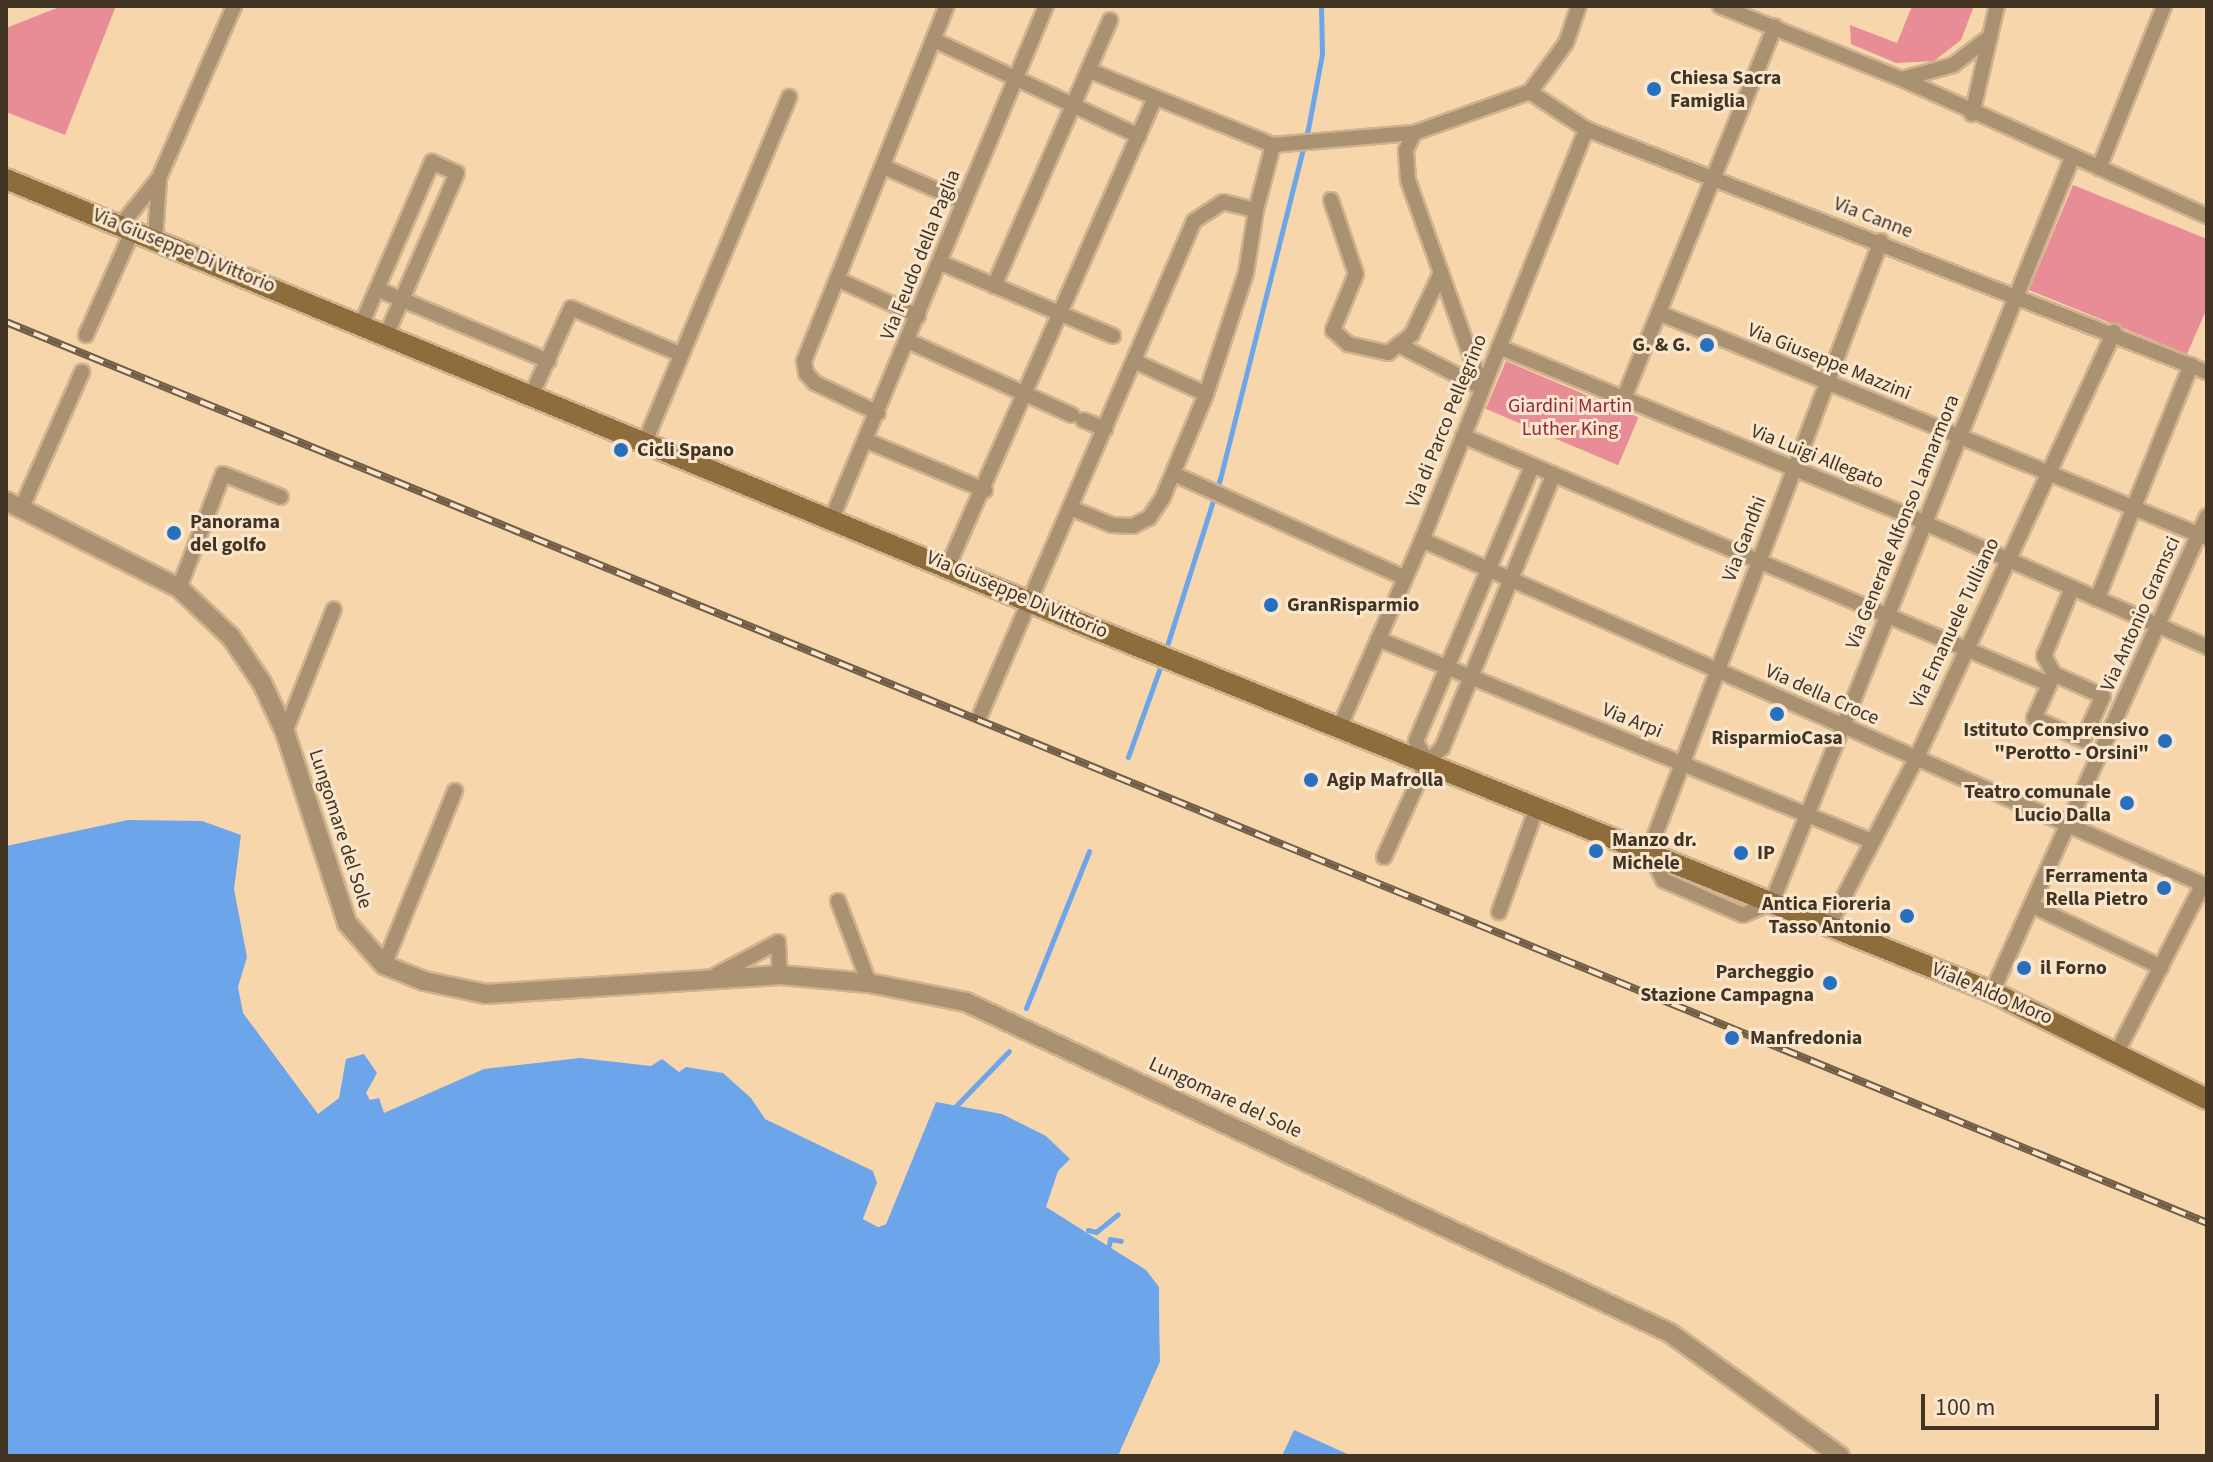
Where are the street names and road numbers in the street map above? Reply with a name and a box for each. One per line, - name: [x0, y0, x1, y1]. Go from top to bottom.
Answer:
- street label: Via Feudo della Paglia: [876, 166, 966, 344]
- street label: Via Canne: [1830, 192, 1916, 244]
- street label: Via Giuseppe Di Vittorio: [89, 203, 279, 299]
- street label: Via Giuseppe Mazzini: [1744, 318, 1914, 406]
- street label: Via di Parco Pellegrino: [1401, 331, 1493, 511]
- street label: Via Generale Alfonso Lamarmora: [1841, 391, 1965, 653]
- street label: Via Luigi Allegato: [1747, 419, 1887, 495]
- street label: Via Gandhi: [1718, 493, 1772, 585]
- street label: Via Antonio Gramsci: [2096, 533, 2186, 695]
- street label: Via Emanuele Tulliano: [1905, 534, 2005, 712]
- street label: Via Giuseppe Di Vittorio: [923, 546, 1111, 644]
- street label: Via della Croce: [1761, 659, 1883, 731]
- street label: Via Arpi: [1598, 698, 1666, 744]
- street label: Lungomare del Sole: [303, 746, 377, 912]
- street label: Viale Aldo Moro: [1928, 958, 2056, 1030]
- street label: Lungomare del Sole: [1145, 1052, 1305, 1144]

